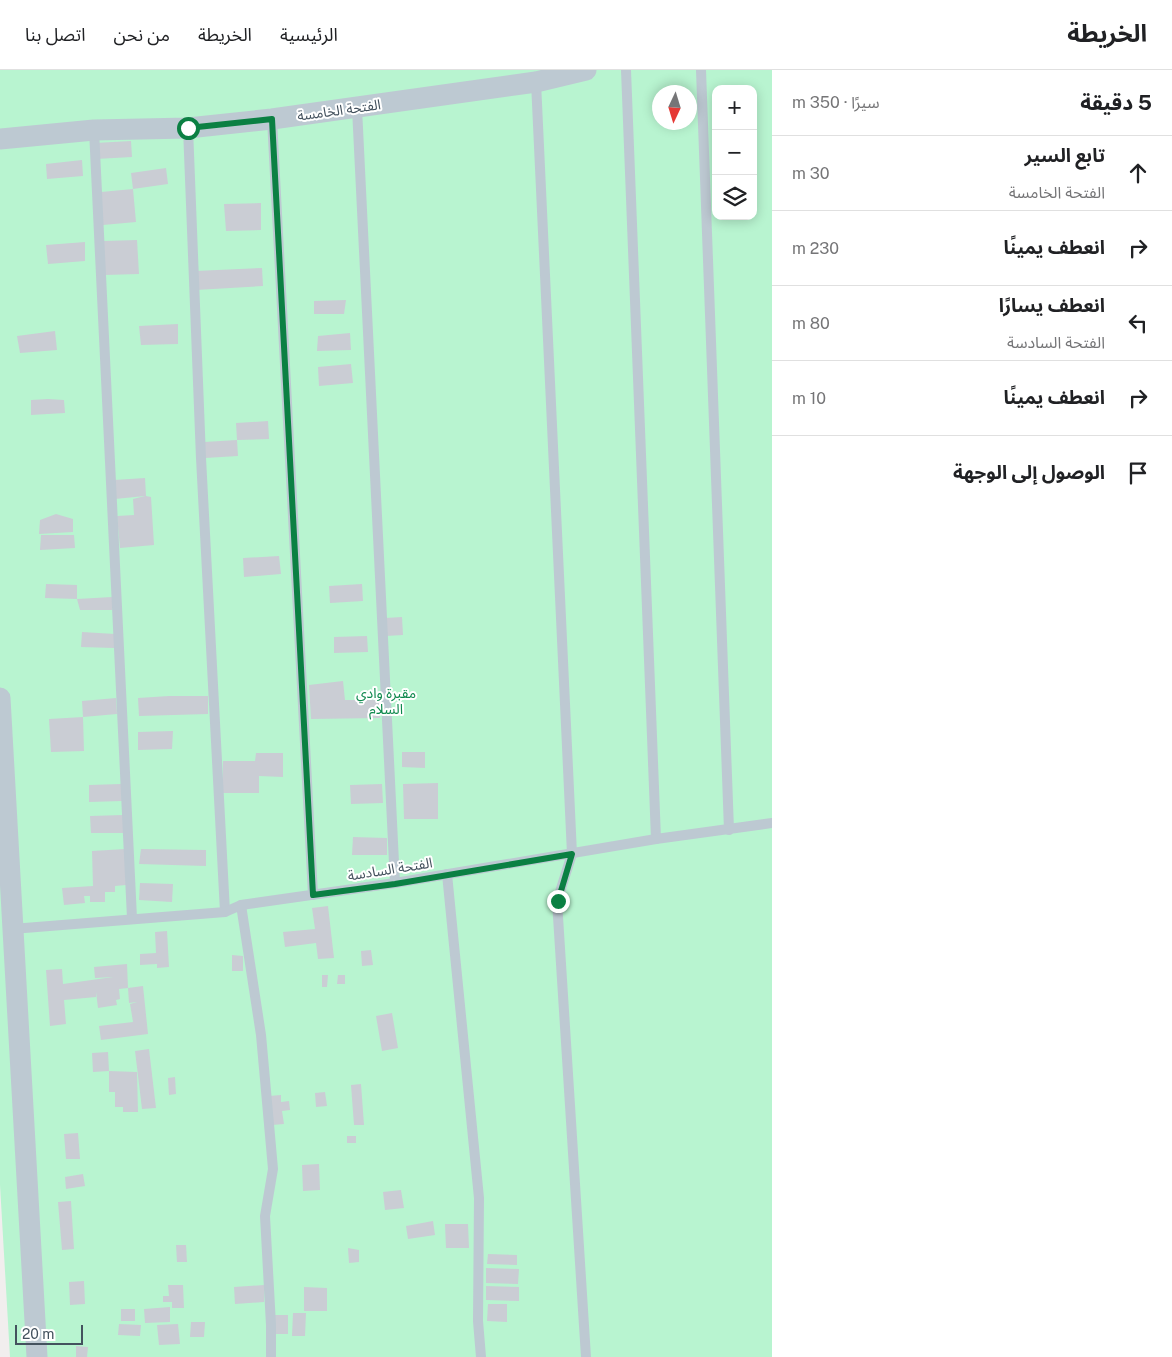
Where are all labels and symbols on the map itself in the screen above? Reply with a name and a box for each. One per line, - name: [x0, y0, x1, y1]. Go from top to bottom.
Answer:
- north arrow: [652, 85, 697, 130]
- street label: الفتحة الخامسة: [296, 96, 382, 124]
- route start: [177, 117, 200, 140]
- park label: مقبرة وادي السلام: [356, 685, 416, 720]
- street label: الفتحة السادسة: [346, 854, 434, 884]
- route end: [547, 890, 570, 913]
- scale bar: [15, 1322, 82, 1345]

